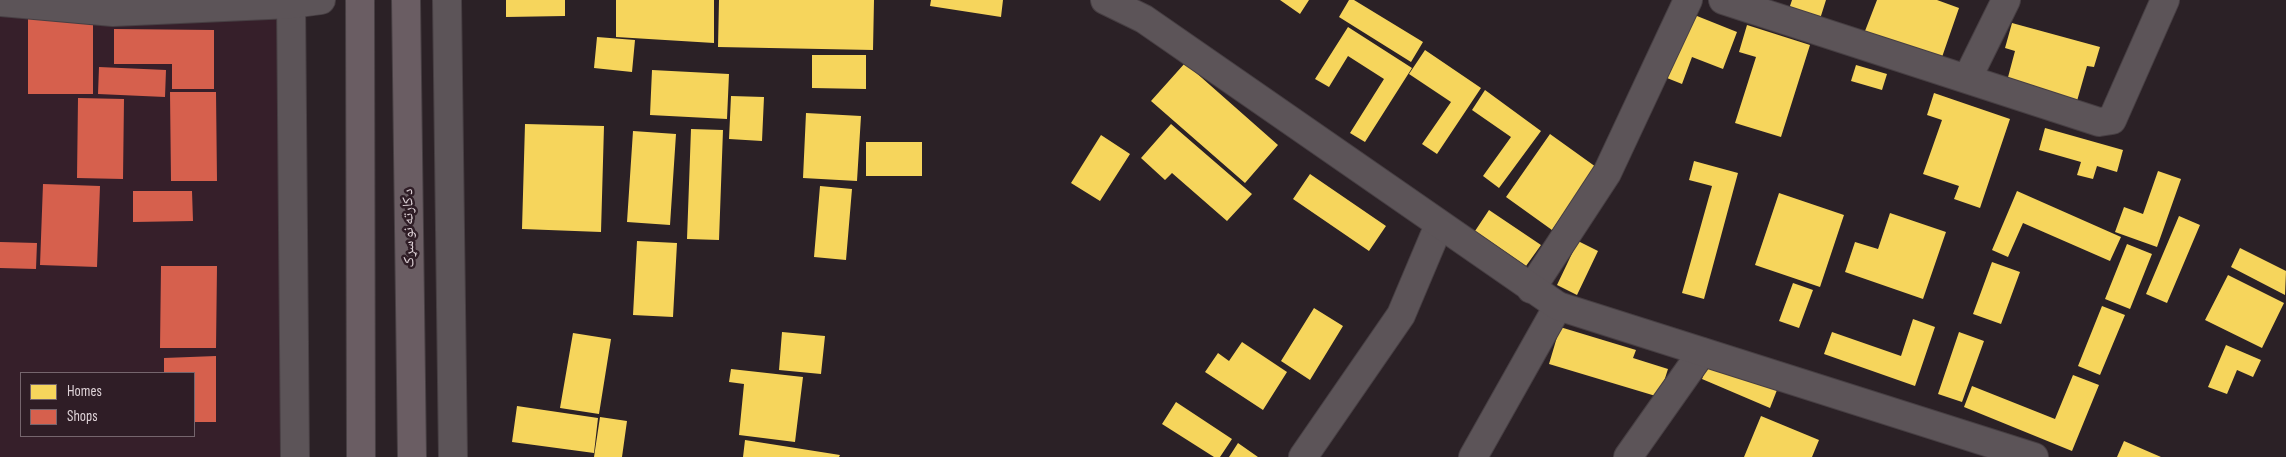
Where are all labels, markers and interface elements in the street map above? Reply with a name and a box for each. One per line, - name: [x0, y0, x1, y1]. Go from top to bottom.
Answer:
- street label: د کارته نو سړک: [399, 188, 419, 268]
- legend: [20, 372, 195, 437]
- text: Homes: [67, 382, 102, 401]
- text: Shops: [67, 407, 98, 426]

